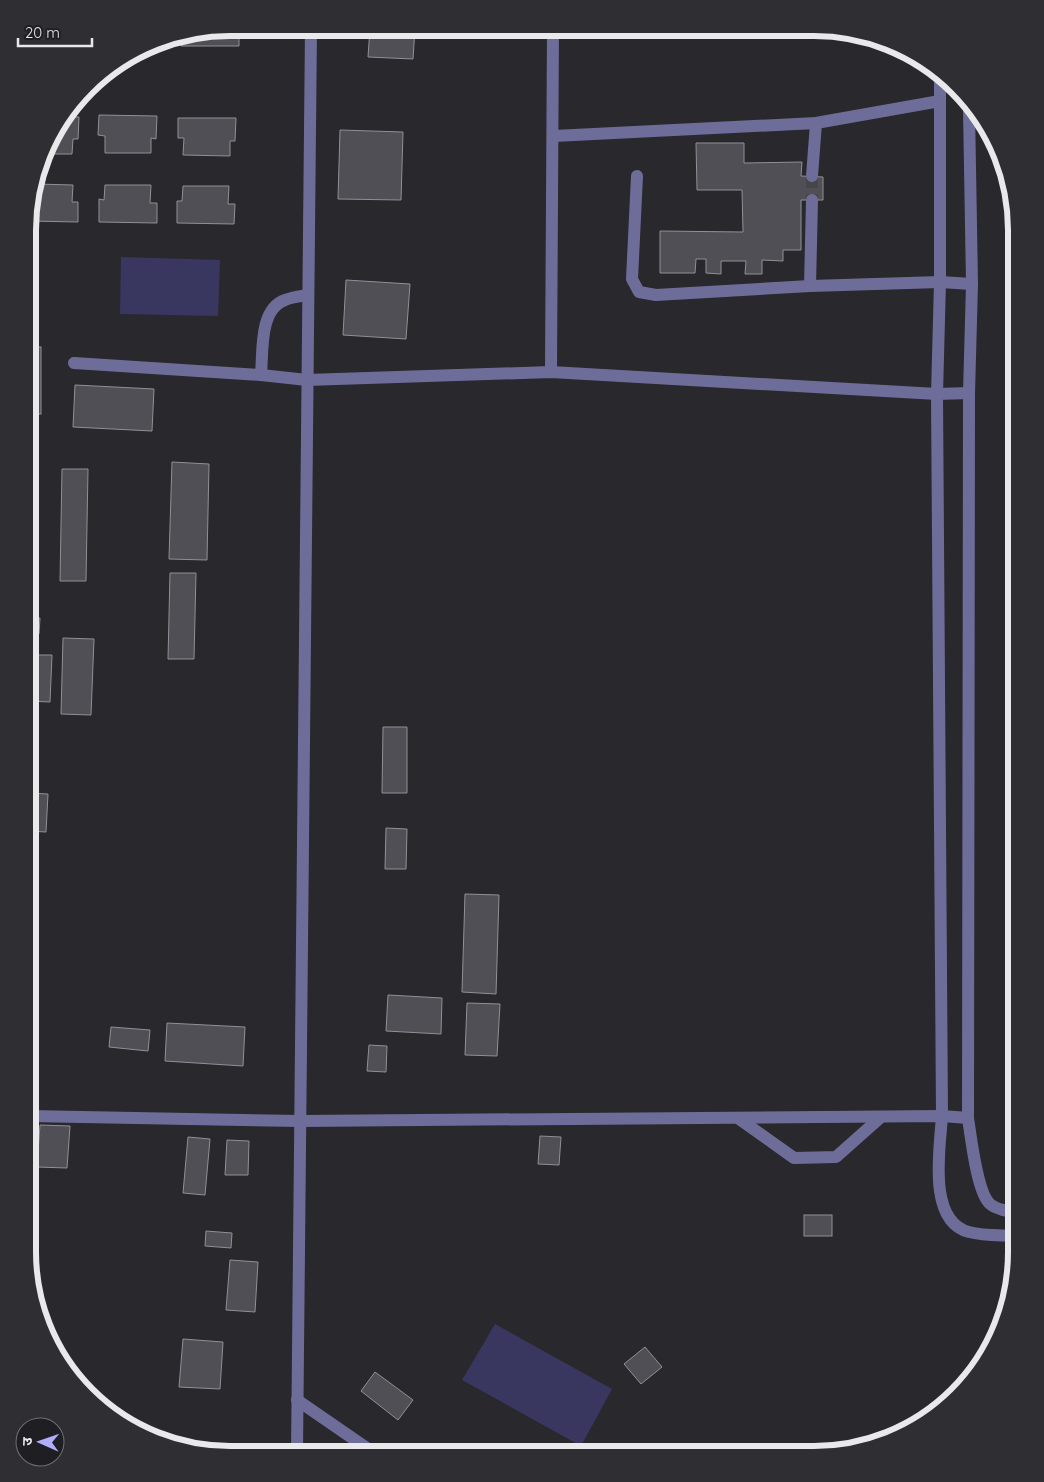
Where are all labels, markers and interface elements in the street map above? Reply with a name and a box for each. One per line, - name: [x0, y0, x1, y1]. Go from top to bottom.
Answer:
- scale bar: [18, 15, 91, 47]
- text: 20 m: [25, 23, 60, 42]
- north arrow: [15, 1417, 65, 1467]
- text: उ: [18, 1436, 36, 1446]

